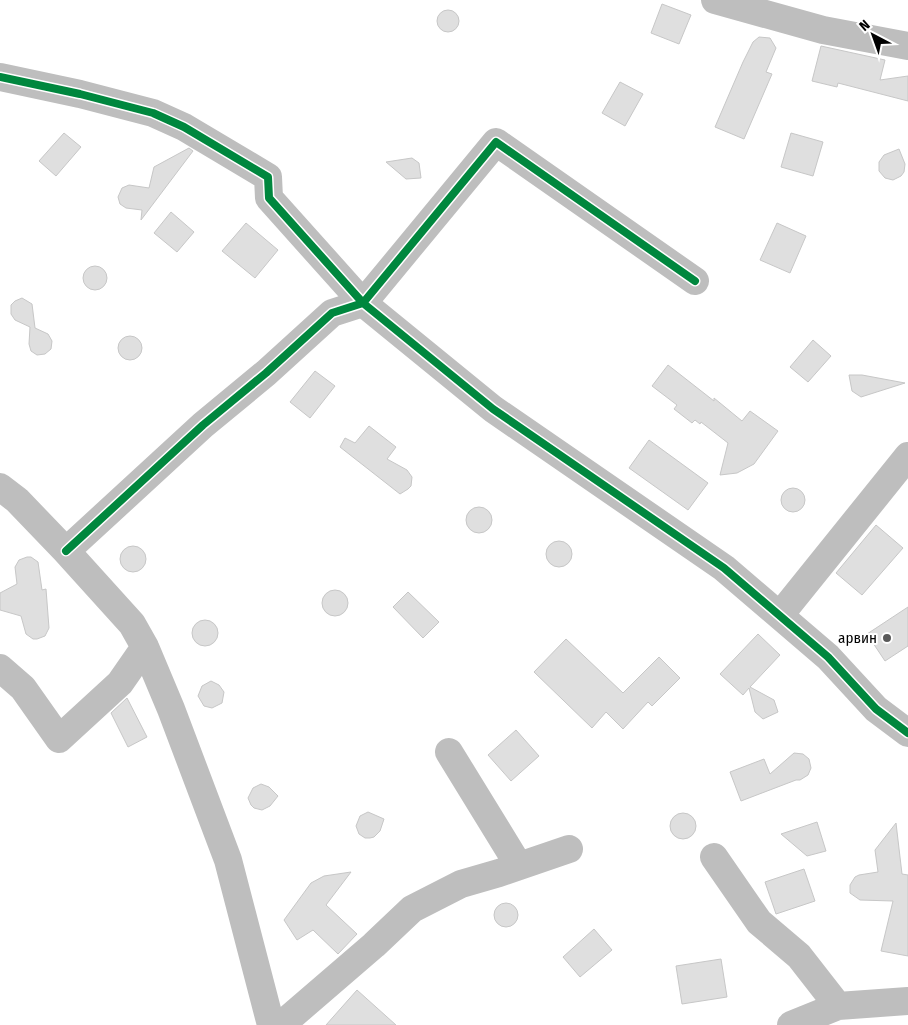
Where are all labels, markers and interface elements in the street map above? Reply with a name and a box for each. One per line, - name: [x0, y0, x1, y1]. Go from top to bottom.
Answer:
- north arrow: [848, 10, 898, 60]
- text: N: [856, 16, 874, 35]
- place label: арвин: [838, 629, 877, 647]
- marker: арвин: [881, 632, 893, 644]

